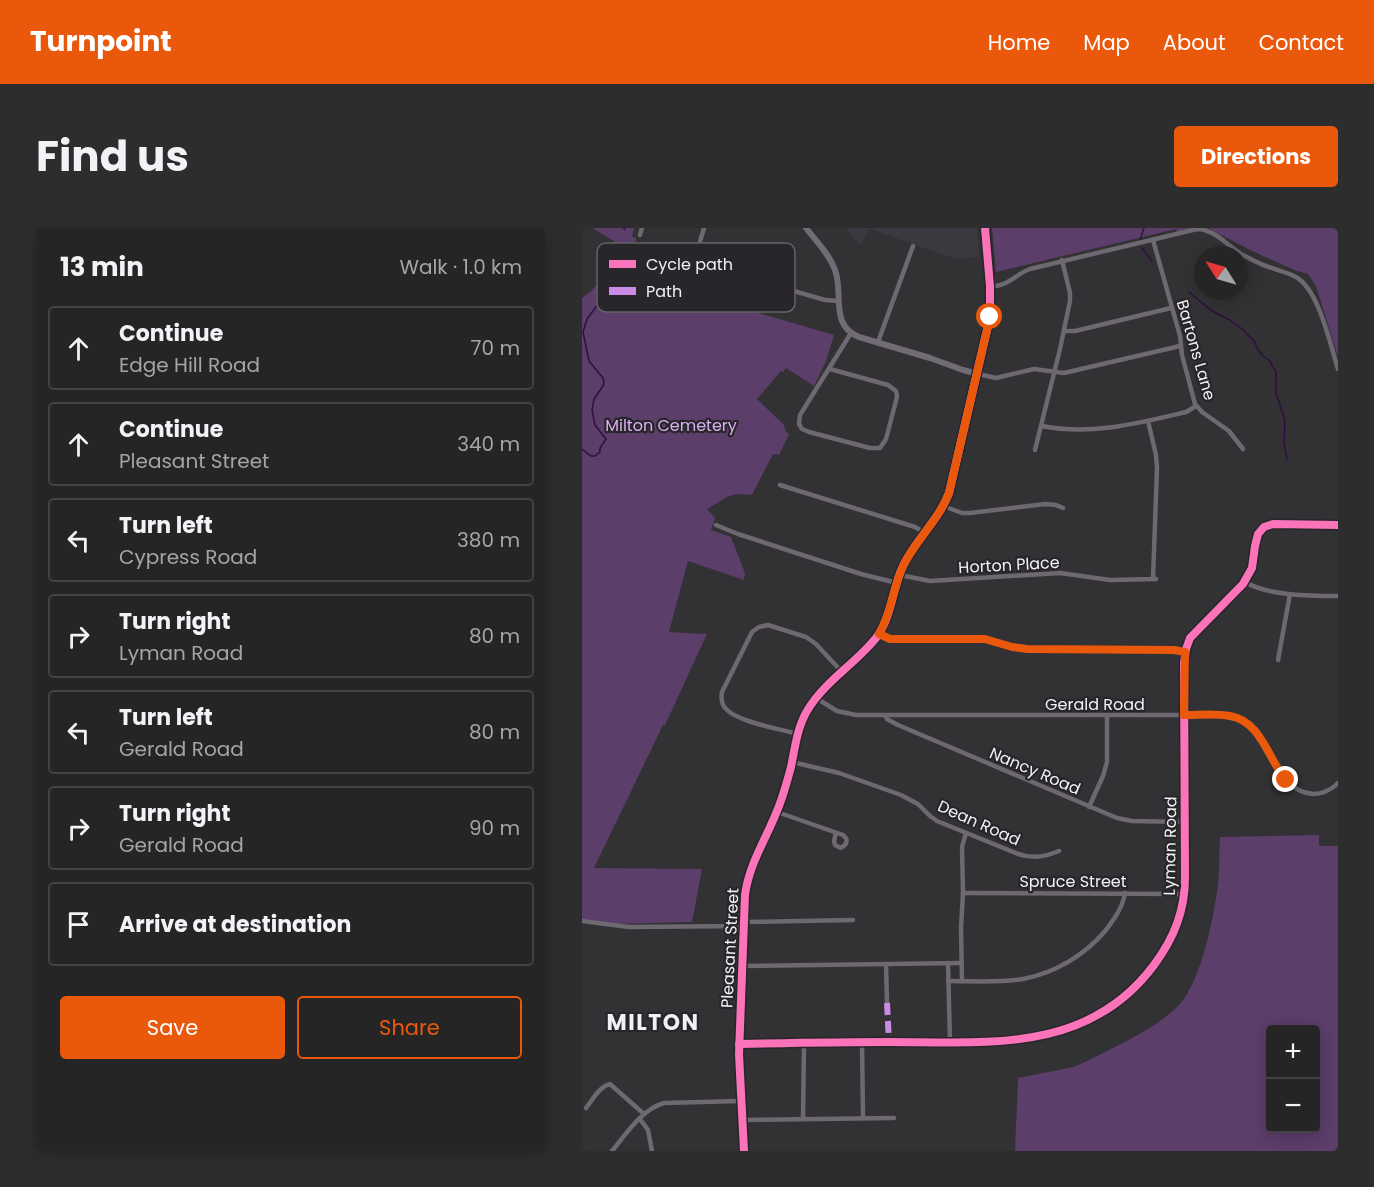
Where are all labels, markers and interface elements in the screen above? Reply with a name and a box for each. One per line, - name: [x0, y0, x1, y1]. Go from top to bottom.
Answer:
- text: Turnpoint: [30, 22, 172, 61]
- text: Home: [988, 28, 1050, 57]
- text: Map: [1083, 28, 1130, 57]
- text: About: [1163, 28, 1226, 57]
- text: Contact: [1259, 28, 1344, 57]
- button: Directions: [1174, 126, 1338, 187]
- text: Find us: [36, 127, 189, 186]
- legend: [597, 243, 795, 312]
- north arrow: [1194, 246, 1248, 300]
- text: 13 min: [60, 249, 144, 285]
- text: Walk · 1.0 km: [399, 253, 522, 281]
- text: Cycle path: [646, 253, 733, 276]
- text: Path: [646, 280, 682, 303]
- street label: Bartons Lane: [1171, 297, 1221, 403]
- route start: [976, 303, 1002, 329]
- text: Continue: [119, 318, 223, 349]
- icon: ahead: [62, 332, 95, 365]
- text: 70 m: [471, 334, 520, 362]
- text: Edge Hill Road: [119, 351, 260, 379]
- text: Continue: [119, 414, 223, 445]
- park label: Milton Cemetery: [605, 414, 737, 437]
- icon: ahead: [62, 428, 95, 461]
- text: 340 m: [457, 430, 520, 458]
- text: Pleasant Street: [119, 447, 269, 475]
- text: Turn left: [119, 510, 213, 541]
- icon: left: [62, 524, 95, 557]
- text: 380 m: [457, 526, 520, 554]
- text: Cypress Road: [119, 543, 257, 571]
- street label: Horton Place: [958, 551, 1060, 579]
- text: Turn right: [119, 606, 230, 637]
- icon: right: [62, 620, 95, 653]
- text: 80 m: [469, 622, 520, 650]
- text: Lyman Road: [119, 639, 243, 667]
- street label: Gerald Road: [1045, 693, 1145, 716]
- text: Turn left: [119, 702, 213, 733]
- icon: left: [62, 716, 95, 749]
- text: 80 m: [469, 718, 520, 746]
- text: Gerald Road: [119, 735, 244, 763]
- street label: Nancy Road: [986, 741, 1084, 801]
- route end: [1272, 766, 1298, 792]
- street label: Dean Road: [934, 795, 1024, 851]
- street label: Lyman Road: [1158, 796, 1182, 896]
- text: Turn right: [119, 798, 230, 829]
- icon: right: [62, 812, 95, 845]
- text: 90 m: [469, 814, 520, 842]
- text: Gerald Road: [119, 831, 244, 859]
- street label: Spruce Street: [1019, 870, 1127, 893]
- street label: Pleasant Street: [715, 887, 745, 1009]
- icon: arrive: [62, 908, 95, 941]
- text: Arrive at destination: [119, 909, 351, 940]
- button: Save: [60, 996, 285, 1059]
- button: Share: [297, 996, 522, 1059]
- district label: MILTON: [606, 1007, 700, 1038]
- map controls: [1266, 1025, 1320, 1133]
- button: +: [1266, 1025, 1320, 1079]
- button: −: [1266, 1079, 1320, 1133]

